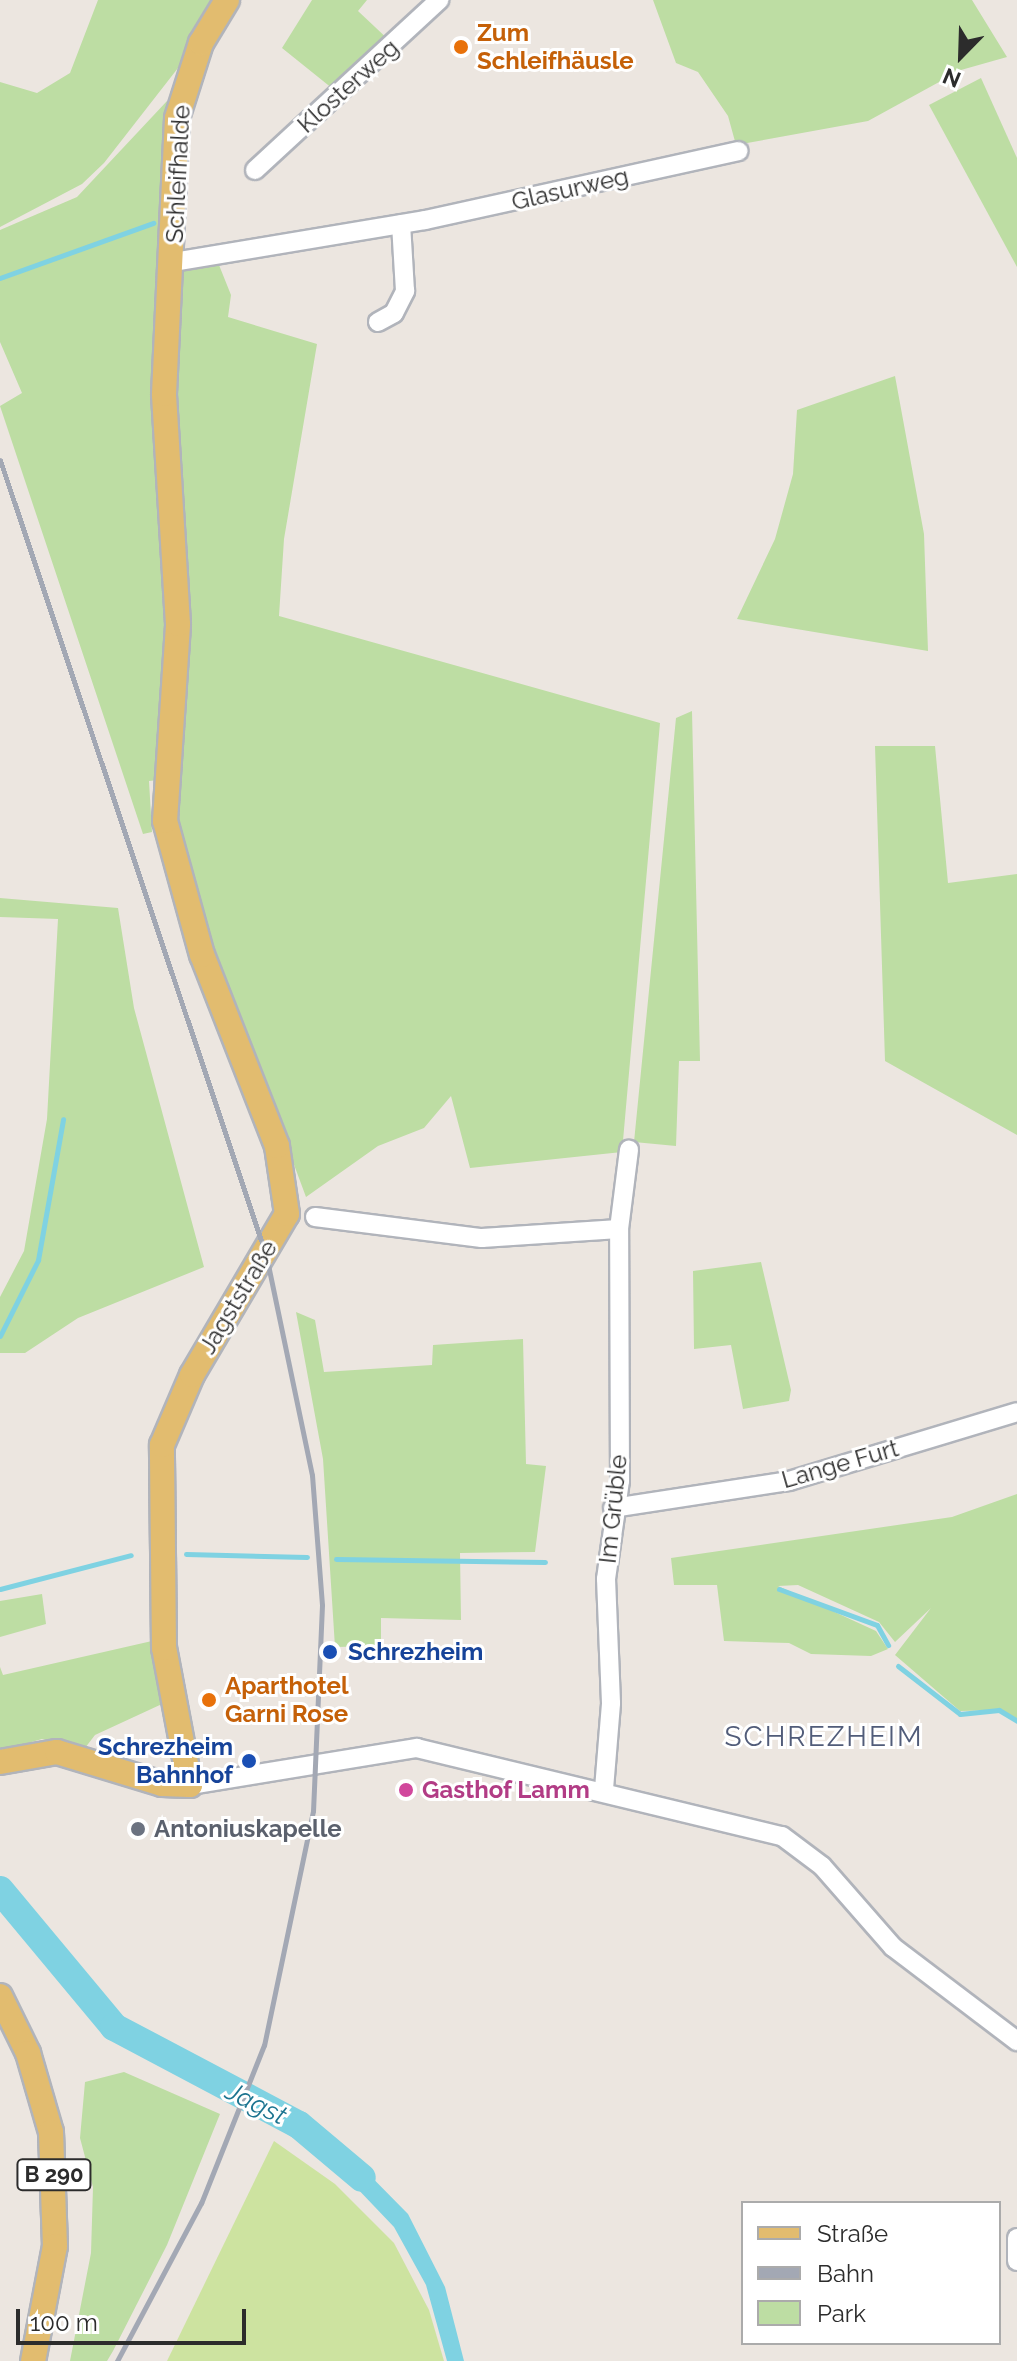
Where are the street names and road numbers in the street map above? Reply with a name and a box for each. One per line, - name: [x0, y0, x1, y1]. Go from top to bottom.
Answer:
- street label: Klosterweg: [291, 33, 405, 139]
- street label: Schleifhalde: [160, 104, 196, 244]
- street label: Glasurweg: [509, 162, 631, 216]
- street label: Jagststraße: [193, 1235, 283, 1359]
- street label: Lange Furt: [778, 1434, 902, 1494]
- street label: Im Grüble: [593, 1453, 633, 1565]
- road number: B 290: [16, 2157, 92, 2193]

